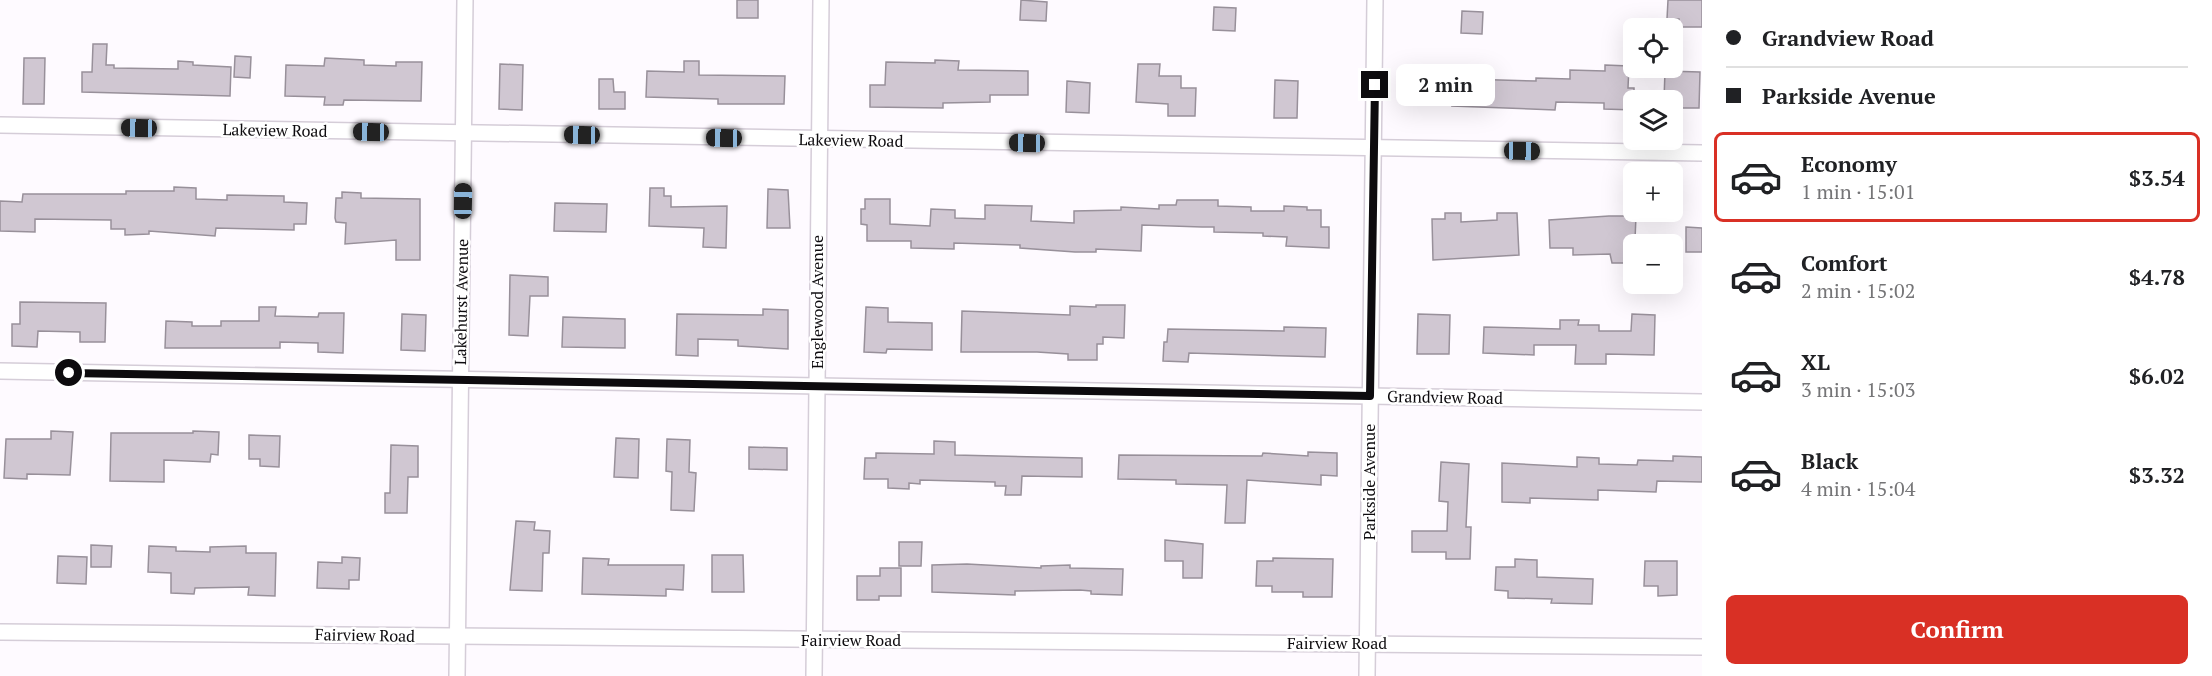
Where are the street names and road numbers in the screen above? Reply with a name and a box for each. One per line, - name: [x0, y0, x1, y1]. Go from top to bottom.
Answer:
- street label: Lakeview Road: [222, 118, 328, 142]
- street label: Lakeview Road: [798, 128, 904, 152]
- street label: Englewood Avenue: [806, 235, 828, 369]
- street label: Lakehurst Avenue: [449, 239, 473, 365]
- street label: Grandview Road: [1387, 385, 1503, 409]
- street label: Parkside Avenue: [1358, 424, 1380, 540]
- street label: Fairview Road: [315, 623, 415, 647]
- street label: Fairview Road: [801, 629, 901, 651]
- street label: Fairview Road: [1287, 632, 1387, 654]

